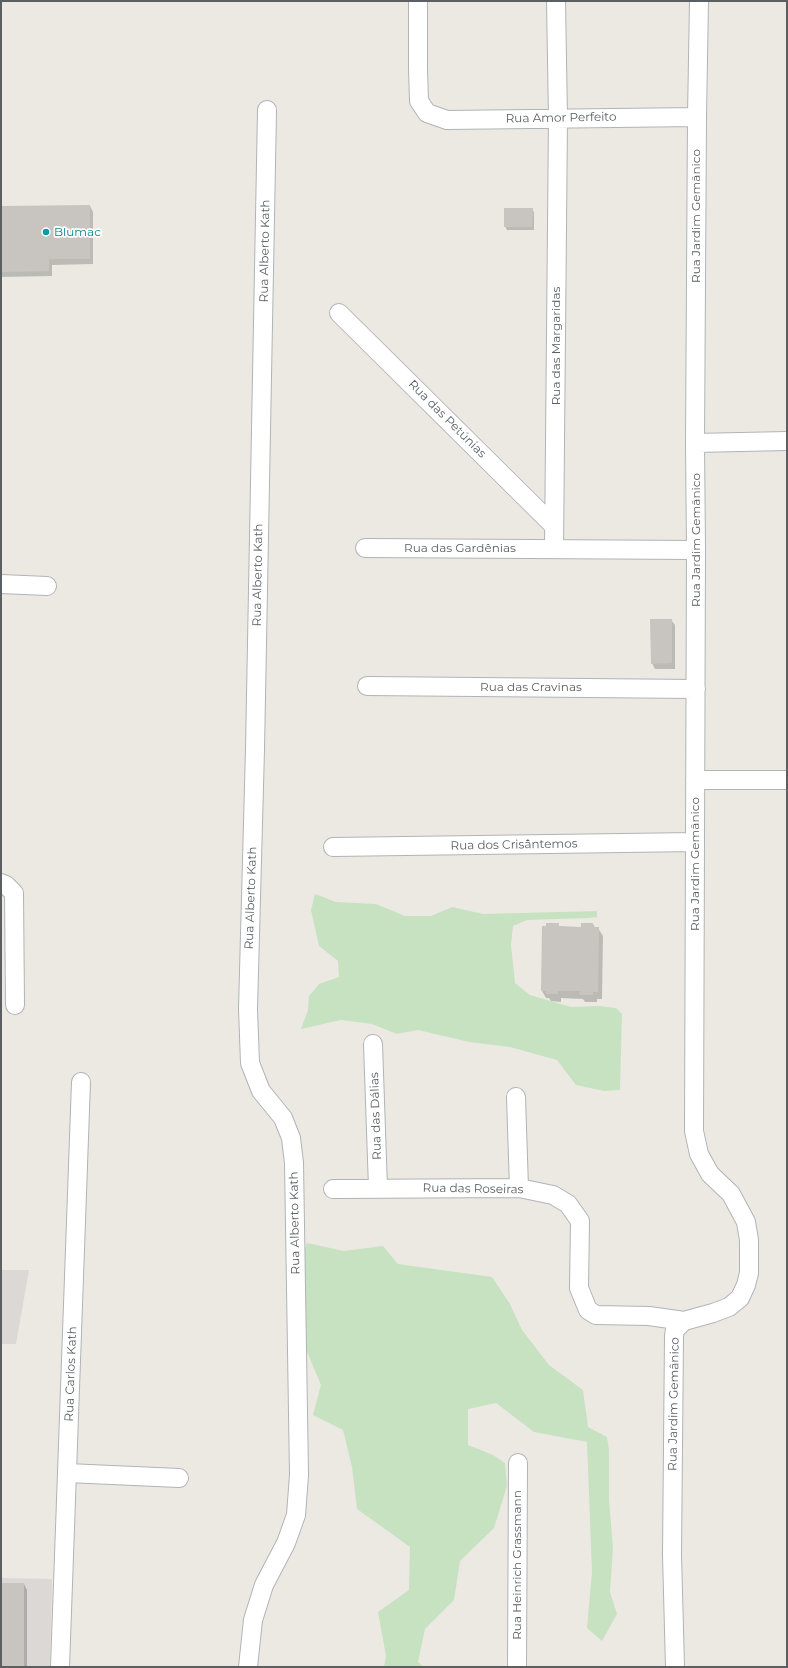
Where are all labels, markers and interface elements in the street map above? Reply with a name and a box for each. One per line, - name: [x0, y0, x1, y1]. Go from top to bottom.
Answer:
- street label: Rua Amor Perfeito: [505, 110, 617, 126]
- street label: Rua Jardim Gemânico: [689, 149, 703, 283]
- street label: Rua Alberto Kath: [257, 199, 273, 303]
- place label: Blumac: [54, 225, 101, 239]
- marker: Blumac: [41, 227, 51, 237]
- street label: Rua das Margaridas: [549, 287, 563, 405]
- street label: Rua das Petúnias: [405, 377, 489, 461]
- street label: Rua Jardim Gemânico: [689, 473, 703, 607]
- street label: Rua Alberto Kath: [250, 523, 266, 627]
- street label: Rua das Gardênias: [404, 541, 516, 555]
- street label: Rua das Cravinas: [480, 680, 582, 694]
- street label: Rua Jardim Gemânico: [688, 797, 702, 931]
- street label: Rua dos Crisântemos: [450, 837, 578, 853]
- street label: Rua Alberto Kath: [242, 846, 260, 950]
- street label: Rua das Dálias: [367, 1072, 385, 1160]
- street label: Rua Alberto Kath: [287, 1171, 303, 1275]
- street label: Rua das Roseiras: [422, 1181, 524, 1197]
- street label: Rua Carlos Kath: [62, 1326, 80, 1422]
- street label: Rua Jardim Gemânico: [666, 1337, 682, 1471]
- street label: Rua Heinrich Grassmann: [510, 1490, 524, 1640]

